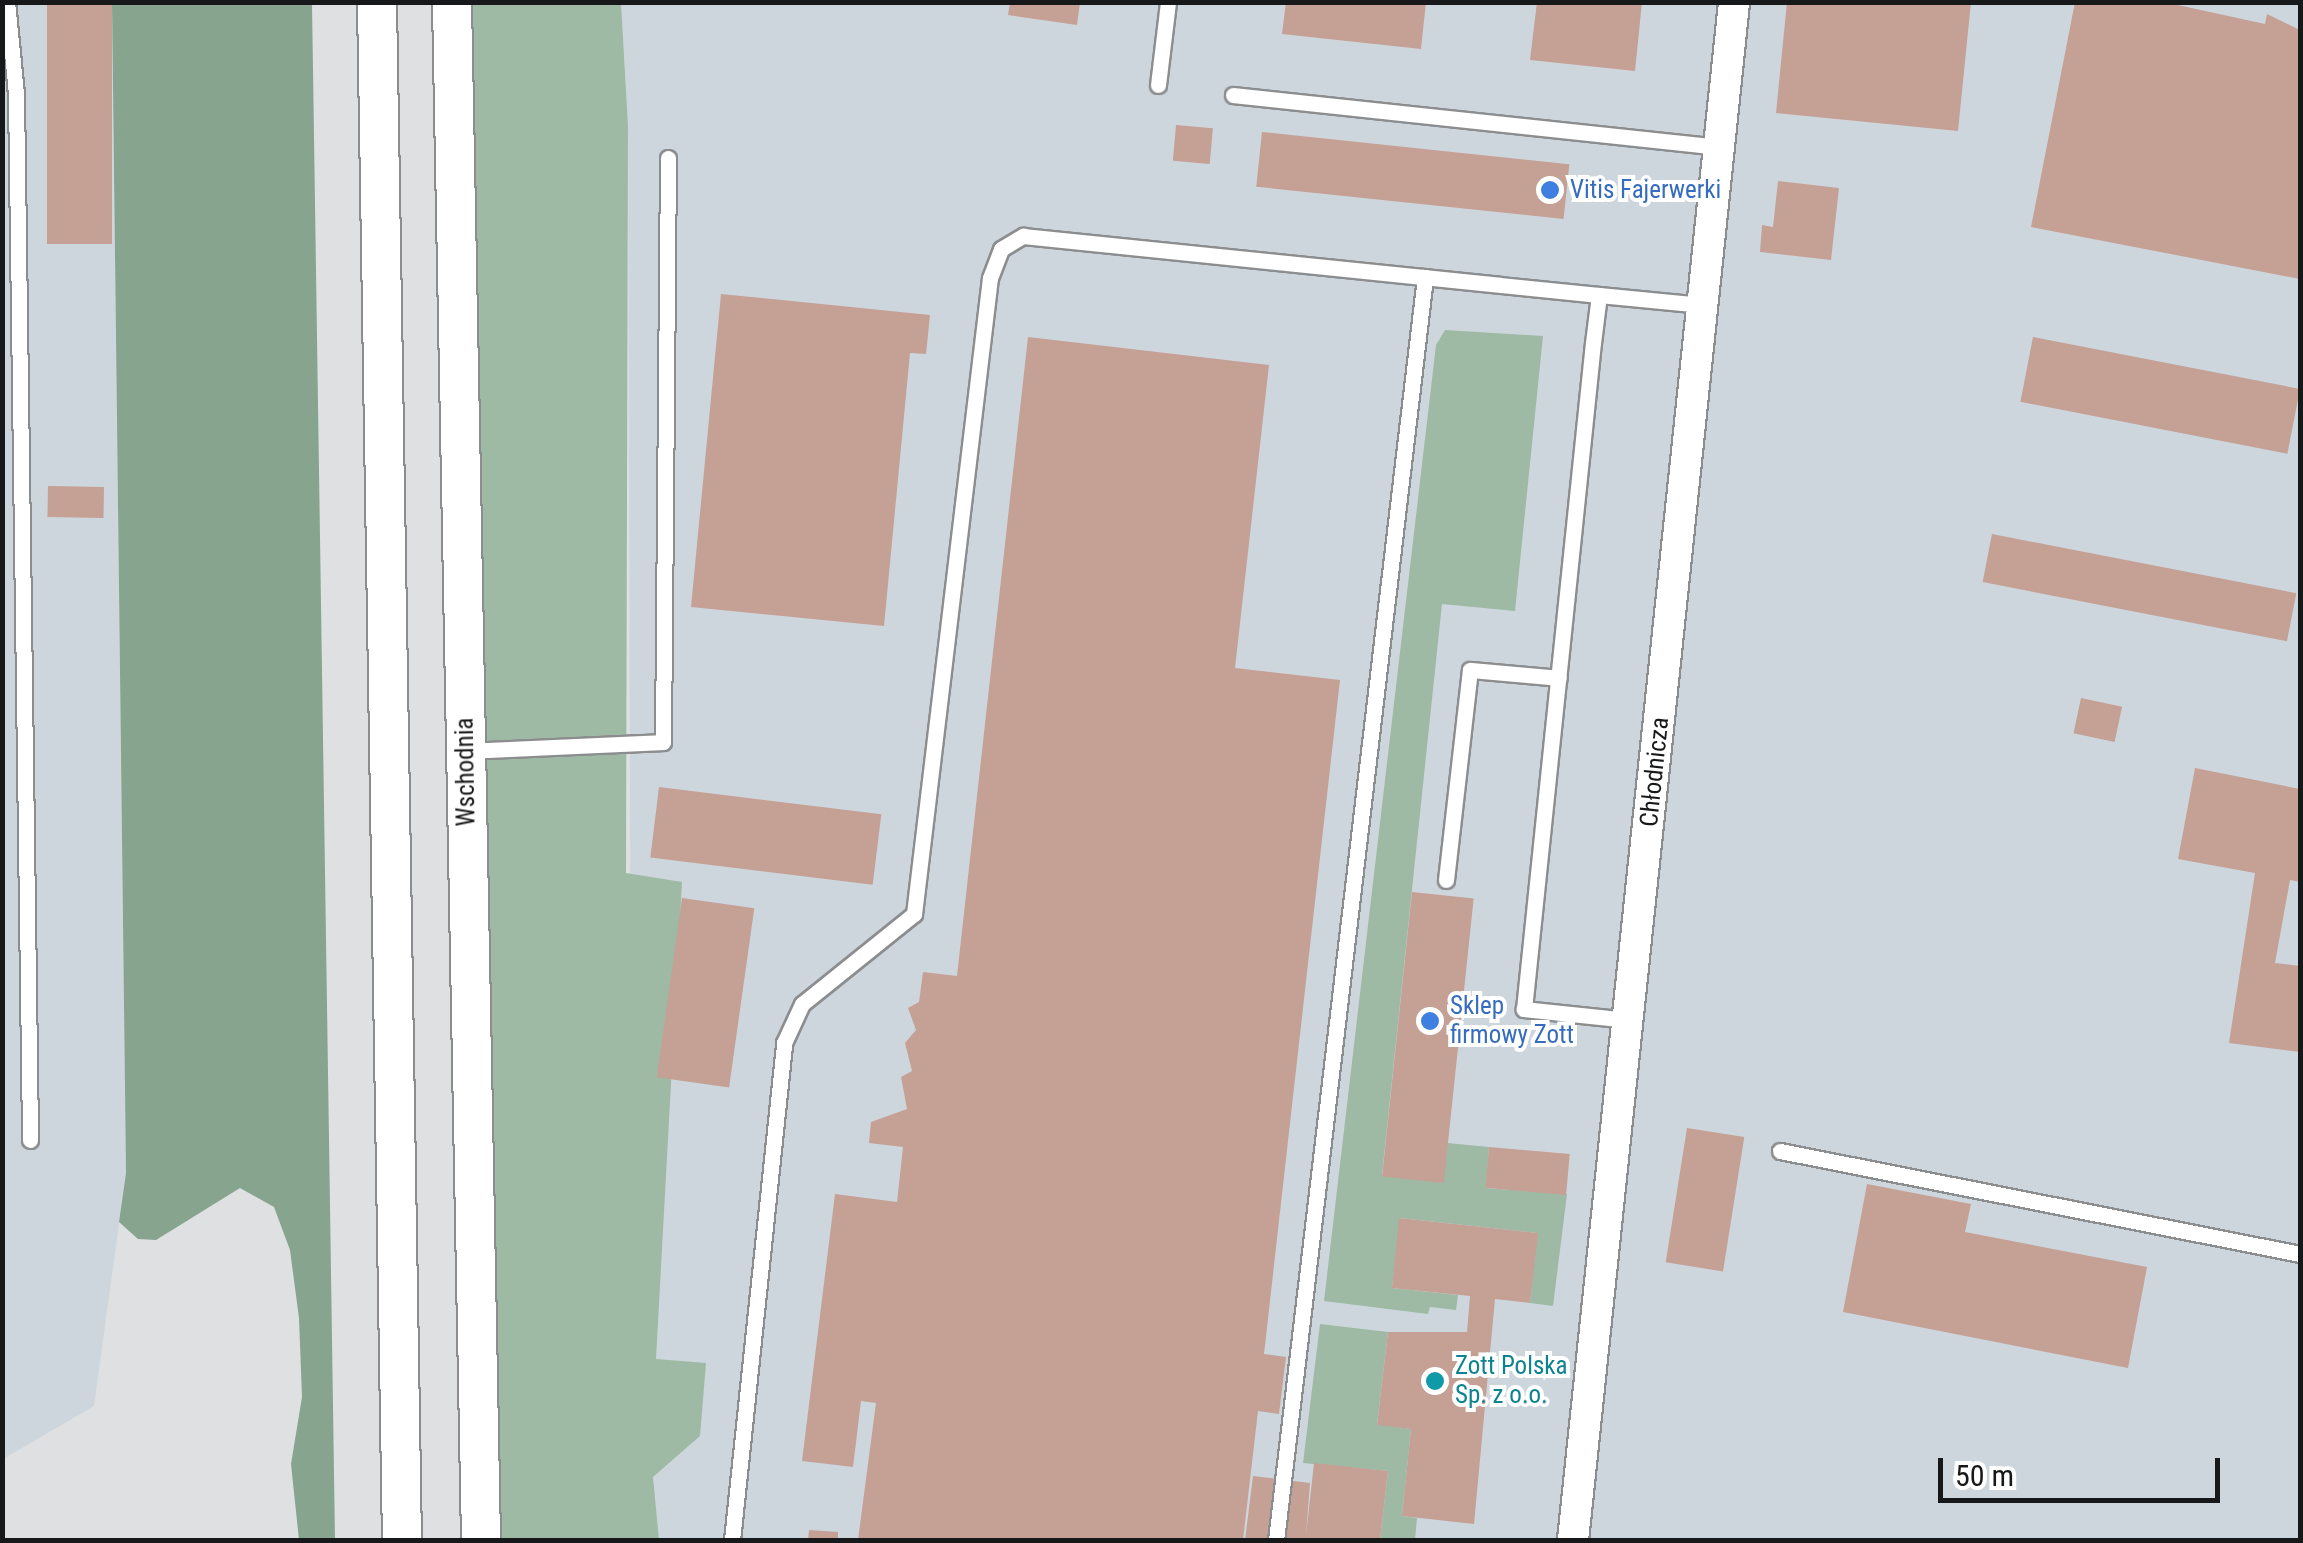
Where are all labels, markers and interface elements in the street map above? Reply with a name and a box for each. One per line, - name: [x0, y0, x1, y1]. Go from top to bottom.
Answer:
- place label: Vitis Fajerwerki: [1570, 175, 1721, 205]
- marker: Vitis Fajerwerki: [1539, 179, 1561, 201]
- street label: Chłodnicza: [1634, 716, 1676, 828]
- street label: Wschodnia: [450, 717, 482, 827]
- place label: Sklep firmowy Zott: [1450, 992, 1574, 1051]
- marker: Sklep firmowy Zott: [1419, 1010, 1441, 1032]
- place label: Zott Polska Sp. z o.o.: [1455, 1352, 1568, 1411]
- marker: Zott Polska Sp. z o.o.: [1424, 1370, 1446, 1392]
- scale bar: [1943, 1438, 2226, 1500]
- text: 50 m: [1955, 1458, 2014, 1493]

